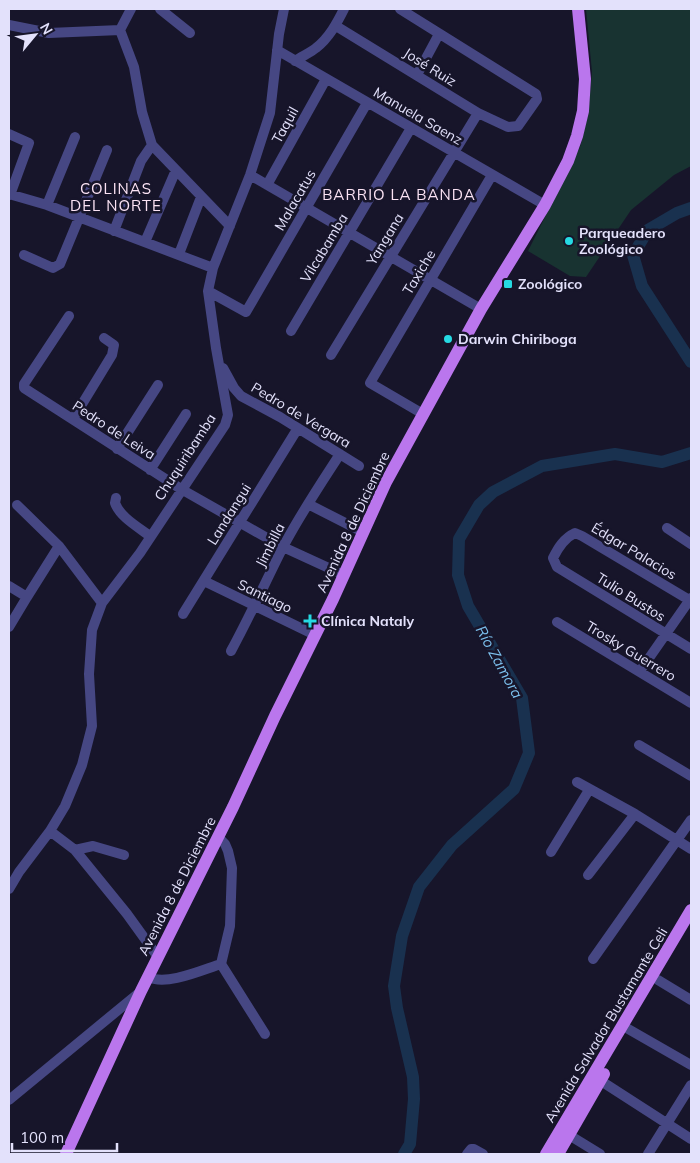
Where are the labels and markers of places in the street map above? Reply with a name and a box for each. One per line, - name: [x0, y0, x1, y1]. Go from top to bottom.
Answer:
- place label: Parqueadero Zoológico: [579, 224, 665, 258]
- marker: Parqueadero Zoológico: [563, 235, 575, 247]
- place label: Zoológico: [518, 275, 582, 293]
- marker: Zoológico: [502, 278, 514, 290]
- place label: Darwin Chiriboga: [458, 330, 577, 348]
- marker: Darwin Chiriboga: [442, 333, 454, 345]
- place label: Clínica Nataly: [321, 612, 414, 630]
- marker: Clínica Nataly: [303, 614, 317, 628]

